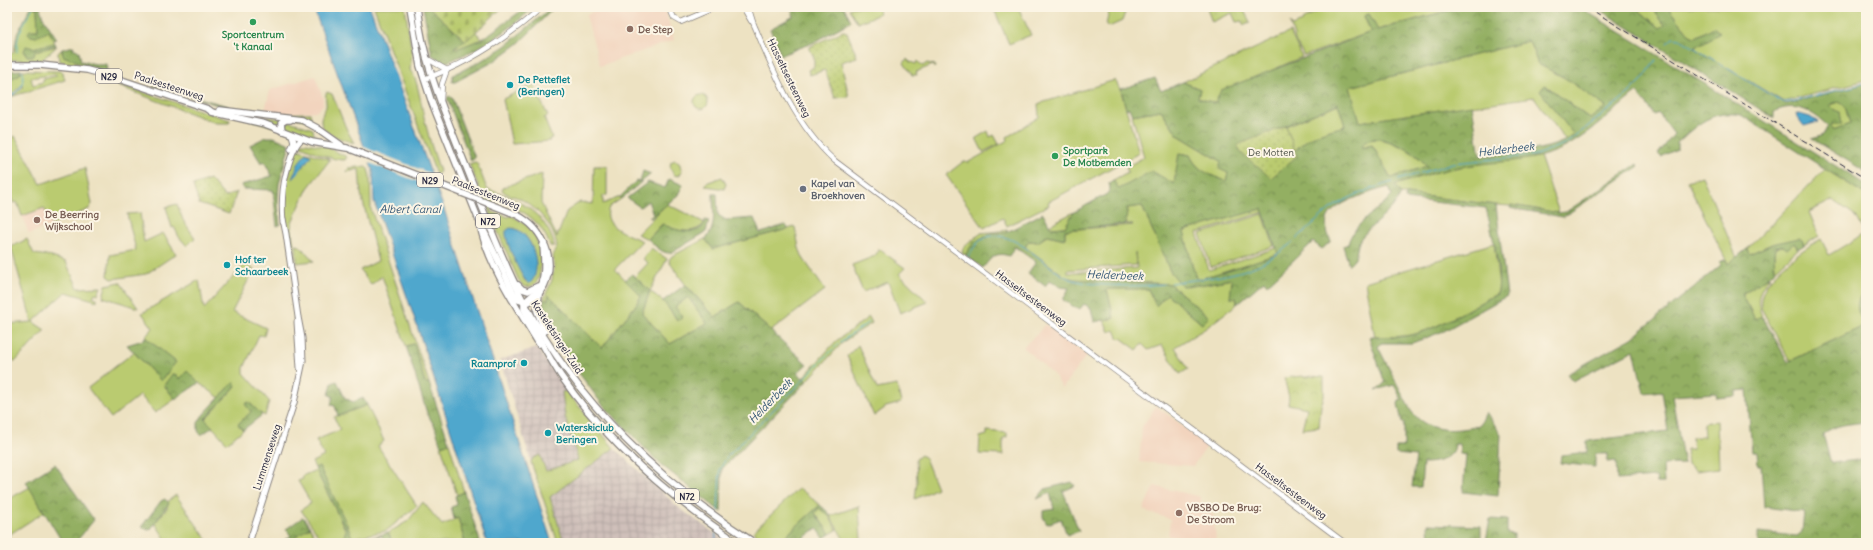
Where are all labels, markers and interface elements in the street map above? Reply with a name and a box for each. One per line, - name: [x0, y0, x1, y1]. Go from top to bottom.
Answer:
- marker: Sportcentrum 't Kanaal: [248, 17, 258, 27]
- place label: De Step: [638, 23, 673, 36]
- marker: De Step: [625, 24, 635, 34]
- place label: Sportcentrum 't Kanaal: [222, 28, 284, 53]
- street label: Hasseltsesteenweg: [764, 36, 814, 120]
- road number: N29: [96, 69, 122, 83]
- street label: Paalsesteenweg: [133, 69, 205, 103]
- place label: De Petteflet (Beringen): [518, 73, 571, 98]
- marker: De Petteflet (Beringen): [505, 80, 515, 90]
- water label: Helderbeek: [1477, 138, 1536, 159]
- place label: Sportpark De Motbemden: [1063, 144, 1132, 169]
- park label: De Motten: [1248, 146, 1294, 159]
- marker: Sportpark De Motbemden: [1050, 151, 1060, 161]
- road number: N29: [417, 173, 443, 187]
- street label: Paalsesteenweg: [450, 173, 522, 213]
- place label: Kapel van Broekhoven: [811, 177, 865, 202]
- marker: Kapel van Broekhoven: [798, 184, 808, 194]
- water label: Albert Canal: [380, 202, 442, 216]
- place label: De Beerring Wijkschool: [45, 208, 99, 233]
- road number: N72: [476, 214, 500, 228]
- marker: De Beerring Wijkschool: [32, 215, 42, 225]
- place label: Hof ter Schaarbeek: [235, 253, 288, 278]
- marker: Hof ter Schaarbeek: [222, 260, 232, 270]
- street label: Hasseltsesteenweg: [993, 267, 1069, 329]
- water label: Helderbeek: [1086, 267, 1145, 283]
- street label: Kasteletsingel-Zuid: [528, 298, 586, 376]
- place label: Raamprof: [471, 357, 517, 370]
- marker: Raamprof: [519, 358, 529, 368]
- water label: Helderbeek: [745, 375, 796, 426]
- place label: Waterskiclub Beringen: [556, 421, 614, 446]
- street label: Lummenseweg: [250, 422, 284, 492]
- marker: Waterskiclub Beringen: [543, 428, 553, 438]
- street label: Hasseltsesteenweg: [1253, 460, 1329, 522]
- road number: N72: [675, 489, 699, 503]
- place label: VBSBO De Brug: De Stroom: [1187, 501, 1261, 526]
- marker: VBSBO De Brug: De Stroom: [1174, 508, 1184, 518]

